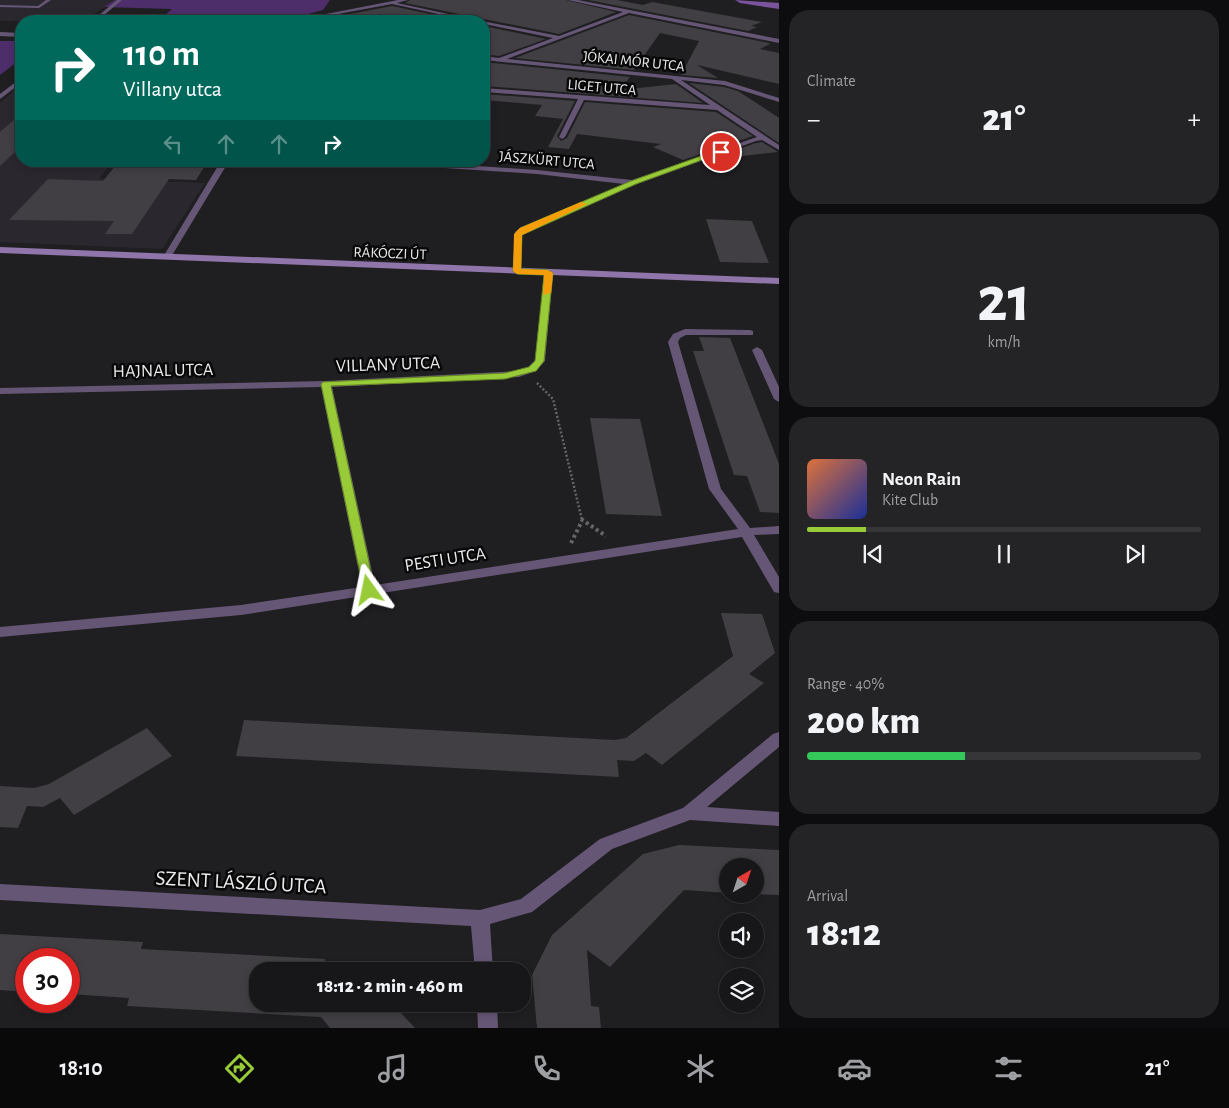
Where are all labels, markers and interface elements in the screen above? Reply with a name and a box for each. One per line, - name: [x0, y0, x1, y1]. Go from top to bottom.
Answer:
- icon: right: [40, 35, 105, 100]
- text: 110 m: [123, 37, 200, 72]
- street label: JÓKAI MÓR UTCA: [582, 47, 686, 74]
- text: Climate: [807, 73, 856, 89]
- street label: LIGET UTCA: [567, 77, 637, 98]
- text: Villany utca: [123, 78, 222, 100]
- text: 21°: [982, 100, 1026, 138]
- text: −: [807, 106, 820, 134]
- text: +: [1188, 106, 1201, 134]
- icon: left: [159, 130, 187, 158]
- icon: ahead: [212, 130, 240, 158]
- icon: ahead: [265, 130, 293, 158]
- icon: right: [318, 130, 346, 158]
- pin: [700, 131, 742, 173]
- icon: arrive: [707, 138, 735, 166]
- street label: JÁSZKÜRT UTCA: [498, 147, 596, 172]
- street label: RÁKÓCZI ÚT: [353, 243, 428, 262]
- text: 21: [977, 268, 1031, 333]
- text: km/h: [987, 334, 1021, 350]
- street label: VILLANY UTCA: [336, 354, 441, 376]
- street label: HAJNAL UTCA: [113, 361, 214, 381]
- text: Neon Rain: [882, 470, 961, 489]
- text: Kite Club: [882, 492, 938, 508]
- icon: previous: [859, 540, 887, 568]
- icon: pause: [990, 540, 1018, 568]
- icon: next: [1121, 540, 1149, 568]
- street label: PESTI UTCA: [403, 545, 488, 575]
- position arrow: [342, 563, 394, 615]
- text: Range · 40%: [807, 676, 885, 692]
- text: 200 km: [807, 703, 920, 741]
- north arrow: [719, 858, 764, 902]
- map controls: [719, 858, 764, 1013]
- street label: SZENT LÁSZLÓ UTCA: [155, 866, 327, 897]
- text: Arrival: [807, 888, 848, 904]
- button: sound: [719, 913, 764, 958]
- text: 18:12: [807, 915, 881, 953]
- speed limit sign: 30: [15, 948, 80, 1013]
- button: layers: [719, 968, 764, 1013]
- text: 18:12 · 2 min · 460 m: [317, 977, 463, 996]
- icon: directions: [222, 1051, 257, 1086]
- icon: music: [375, 1051, 410, 1086]
- icon: phone: [529, 1051, 564, 1086]
- icon: climate: [683, 1051, 718, 1086]
- icon: car: [837, 1051, 872, 1086]
- icon: filters: [991, 1051, 1026, 1086]
- text: 18:10: [59, 1057, 103, 1079]
- text: 21°: [1145, 1057, 1169, 1079]

